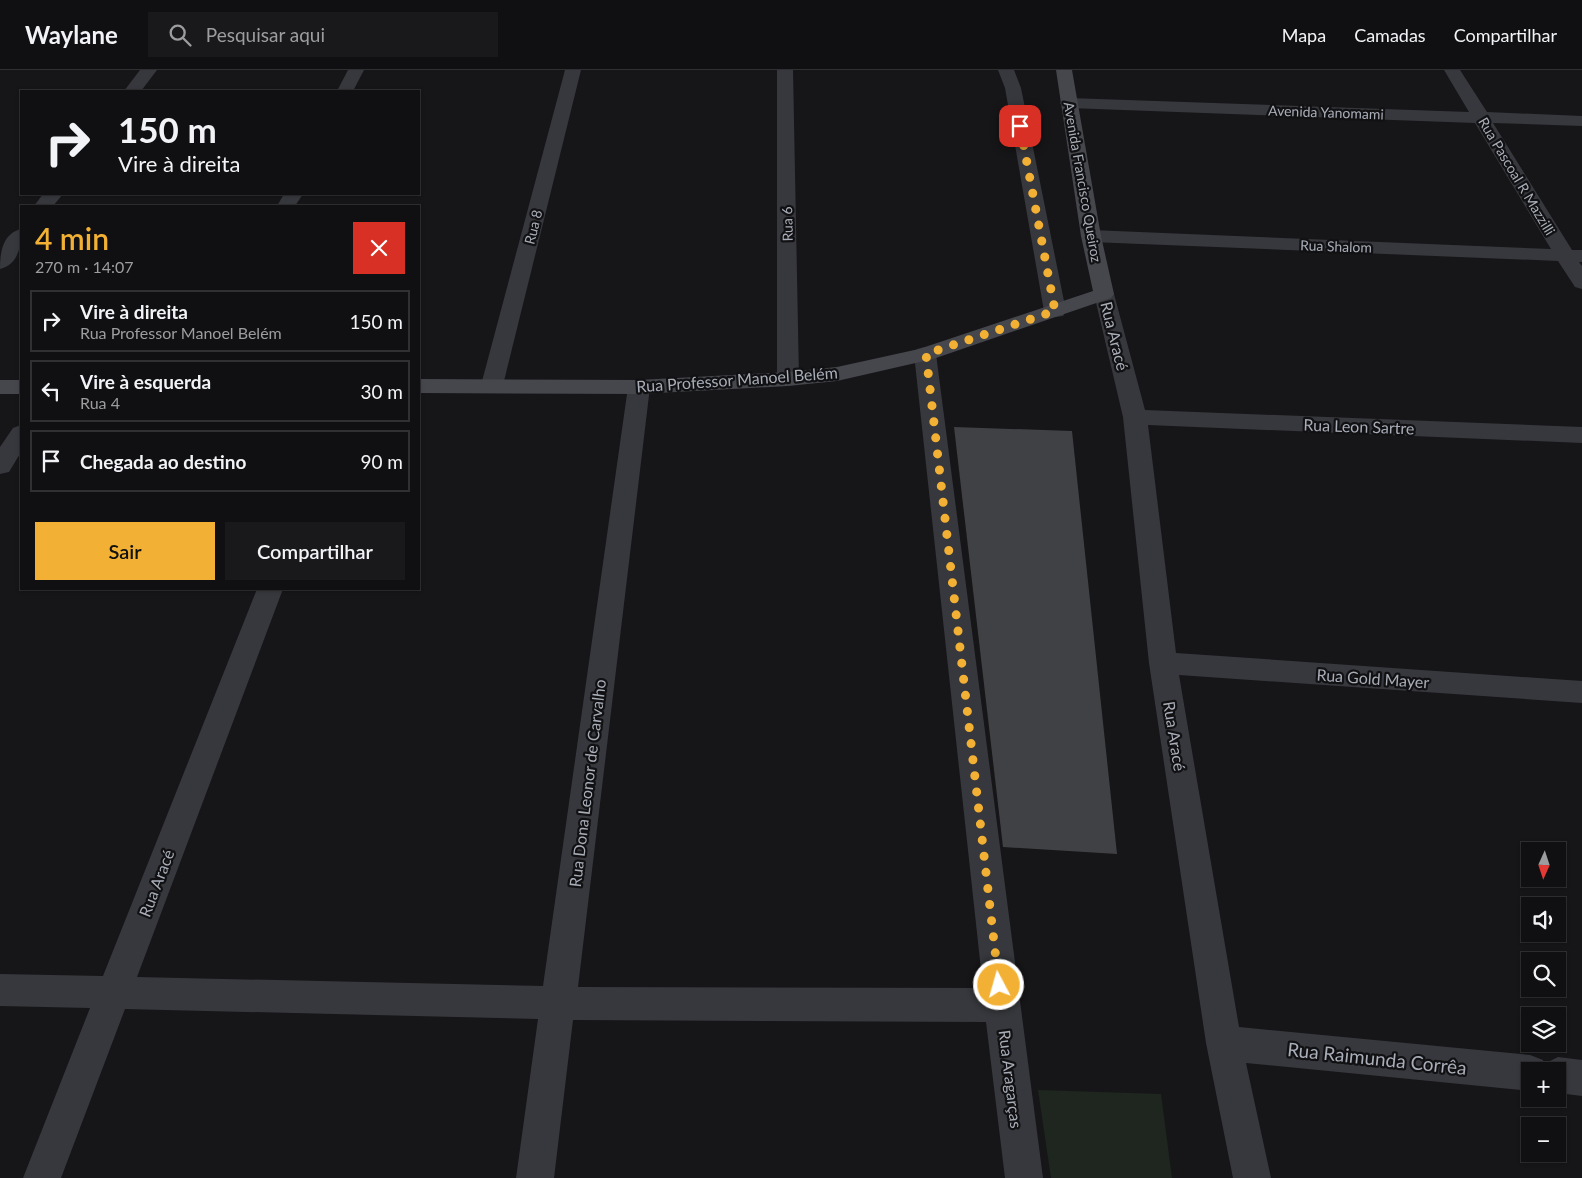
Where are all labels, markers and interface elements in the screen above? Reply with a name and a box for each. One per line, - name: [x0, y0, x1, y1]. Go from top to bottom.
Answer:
- search box: [148, 12, 498, 57]
- text: Waylane: [25, 20, 118, 49]
- icon: search: [166, 21, 194, 49]
- text: Pesquisar aqui: [206, 23, 325, 46]
- text: Mapa: [1282, 24, 1326, 46]
- text: Camadas: [1354, 24, 1426, 46]
- text: Compartilhar: [1454, 24, 1557, 46]
- street label: Avenida Francisco Queiroz: [1060, 100, 1106, 264]
- street label: Avenida Yanomami: [1268, 101, 1384, 123]
- pin: [999, 105, 1041, 147]
- text: 150 m: [118, 108, 217, 150]
- icon: right: [35, 110, 100, 175]
- icon: arrive: [1006, 112, 1034, 140]
- street label: Rua Pascoal R Mazzilli: [1475, 114, 1559, 238]
- text: Vire à direita: [118, 150, 240, 177]
- street label: Rua 6: [778, 206, 796, 242]
- street label: Rua 8: [521, 208, 545, 246]
- text: 4 min: [35, 220, 109, 256]
- button: close: [353, 222, 405, 274]
- street label: Rua Shalom: [1300, 236, 1372, 256]
- text: 270 m · 14:07: [35, 257, 134, 276]
- street label: Rua Aracé: [1097, 299, 1133, 373]
- text: Vire à direita: [80, 300, 188, 323]
- icon: right: [37, 307, 65, 335]
- text: 150 m: [349, 310, 403, 333]
- text: Rua Professor Manoel Belém: [80, 323, 282, 342]
- street label: Rua Professor Manoel Belém: [636, 362, 838, 396]
- text: Vire à esquerda: [80, 370, 211, 393]
- icon: left: [37, 377, 65, 405]
- text: 30 m: [360, 380, 403, 403]
- text: Rua 4: [80, 393, 120, 412]
- street label: Rua Leon Sartre: [1303, 415, 1415, 437]
- icon: arrive: [37, 447, 65, 475]
- text: Chegada ao destino: [80, 450, 246, 473]
- text: 90 m: [360, 450, 403, 473]
- button: Sair: [35, 522, 215, 580]
- button: Compartilhar: [225, 522, 405, 580]
- street label: Rua Gold Mayer: [1316, 665, 1430, 691]
- street label: Rua Dona Leonor de Carvalho: [565, 678, 609, 888]
- street label: Rua Aracé: [1160, 700, 1190, 772]
- north arrow: [1521, 842, 1566, 888]
- map controls: [1521, 842, 1566, 1162]
- street label: Rua Aracé: [134, 847, 178, 919]
- button: sound: [1521, 897, 1566, 942]
- button: search: [1521, 952, 1566, 997]
- position arrow: [972, 958, 1024, 1010]
- button: layers: [1521, 1007, 1566, 1052]
- street label: Rua Aragarças: [996, 1029, 1026, 1129]
- street label: Rua Raimunda Corrêa: [1286, 1037, 1468, 1079]
- button: +: [1521, 1062, 1566, 1107]
- button: −: [1521, 1117, 1566, 1162]

